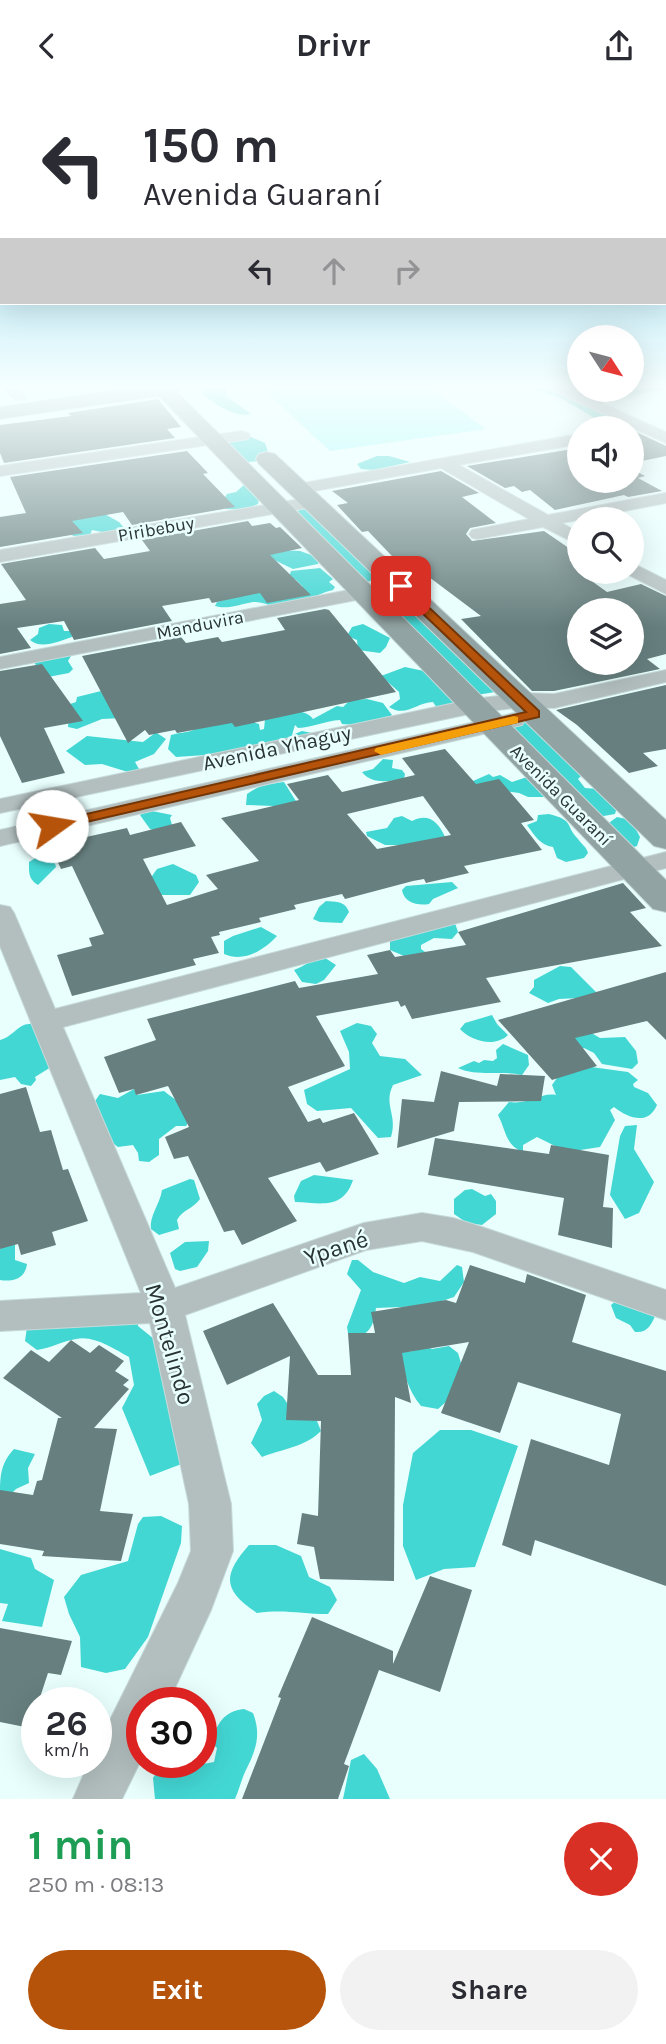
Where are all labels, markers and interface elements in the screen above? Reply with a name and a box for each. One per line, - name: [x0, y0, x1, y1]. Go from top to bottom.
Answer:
- icon: back: [28, 27, 66, 65]
- text: Drivr: [296, 27, 370, 64]
- icon: share: [600, 27, 638, 65]
- text: 150 m: [143, 117, 279, 174]
- icon: left: [28, 119, 119, 210]
- text: Avenida Guaraní: [143, 176, 382, 213]
- icon: left: [242, 252, 280, 290]
- icon: ahead: [315, 252, 353, 290]
- icon: right: [388, 252, 426, 290]
- north arrow: [567, 325, 644, 403]
- map controls: [567, 325, 644, 675]
- button: sound: [567, 416, 644, 493]
- button: search: [567, 507, 644, 584]
- street label: Piribebuy: [116, 511, 196, 547]
- pin: [371, 556, 431, 616]
- icon: arrive: [382, 567, 420, 605]
- button: layers: [567, 598, 644, 675]
- street label: Manduvira: [155, 606, 245, 644]
- street label: Avenida Yhaguy: [201, 721, 354, 775]
- street label: Avenida Guaraní: [506, 740, 617, 851]
- position arrow: [15, 789, 89, 863]
- street label: Ypané: [300, 1225, 372, 1271]
- street label: Montelindo: [139, 1280, 201, 1408]
- speed limit sign: 30: [126, 1687, 217, 1778]
- text: 26: [45, 1703, 88, 1744]
- text: km/h: [44, 1739, 89, 1761]
- text: 1 min: [28, 1820, 133, 1870]
- button: close: [564, 1822, 638, 1896]
- text: 250 m · 08:13: [28, 1871, 164, 1898]
- button: Exit: [28, 1950, 326, 2030]
- button: Share: [340, 1950, 638, 2030]

